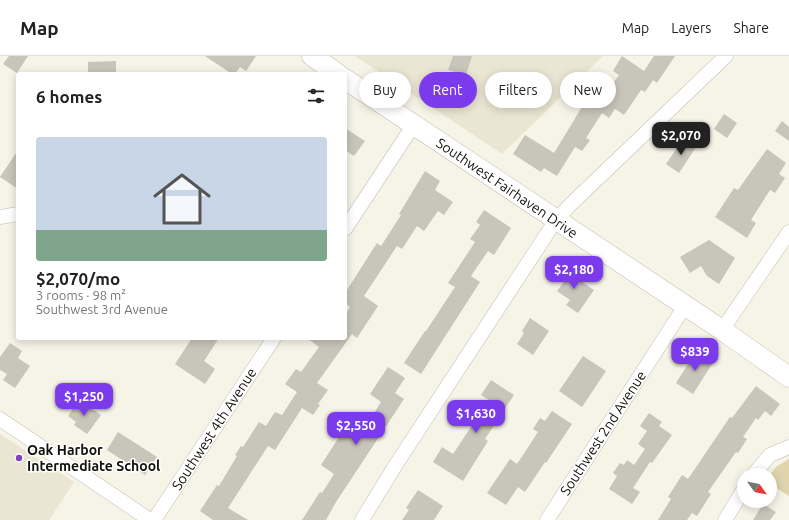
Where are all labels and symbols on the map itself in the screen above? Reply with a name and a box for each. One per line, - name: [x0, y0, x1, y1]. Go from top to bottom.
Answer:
- pin: $2,070: [648, 122, 714, 156]
- street label: Southwest Fairhaven Drive: [433, 135, 581, 241]
- pin: $2,180: [541, 256, 607, 290]
- pin: $839: [671, 338, 719, 372]
- street label: Southwest 4th Avenue: [169, 365, 259, 493]
- street label: Southwest 2nd Avenue: [557, 368, 649, 498]
- pin: $1,250: [51, 383, 117, 417]
- pin: $1,630: [443, 400, 509, 434]
- pin: $2,550: [323, 412, 389, 446]
- place label: Oak Harbor Intermediate School: [27, 442, 160, 474]
- marker: Oak Harbor Intermediate School: [14, 453, 24, 463]
- north arrow: [737, 468, 777, 508]

